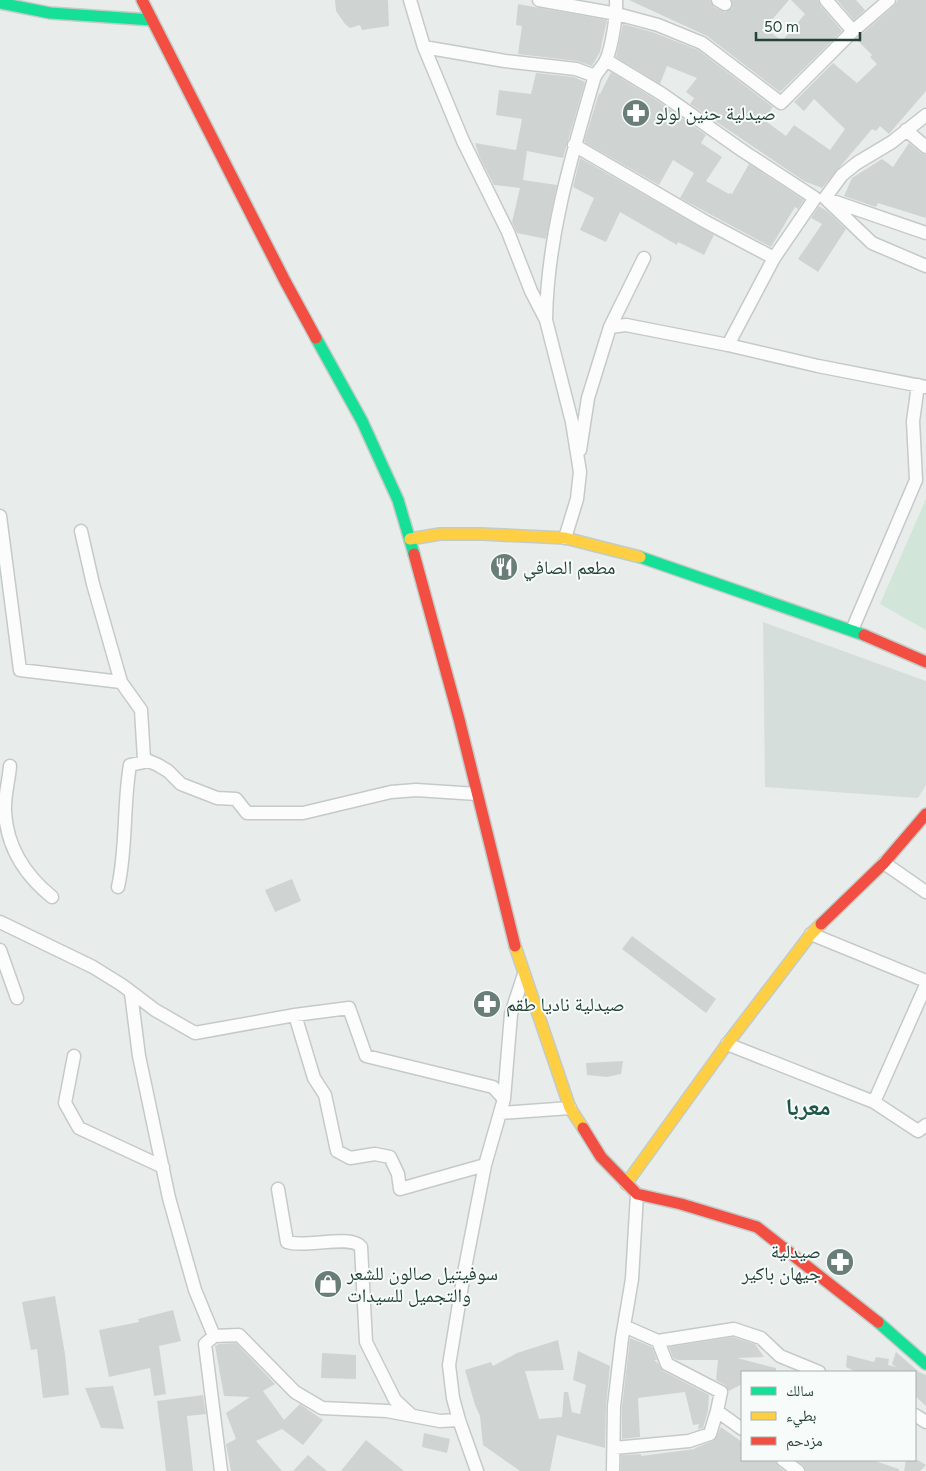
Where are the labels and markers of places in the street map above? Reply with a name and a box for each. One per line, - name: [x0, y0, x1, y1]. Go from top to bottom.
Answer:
- pharmacy icon: صيدلية حنين لولو: [621, 98, 651, 128]
- place label: صيدلية حنين لولو: [655, 102, 776, 125]
- restaurant icon: مطعم الصافي: [489, 552, 519, 582]
- place label: مطعم الصافي: [523, 556, 615, 582]
- pharmacy icon: صيدلية ناديا طقم: [472, 989, 502, 1019]
- place label: صيدلية ناديا طقم: [506, 993, 625, 1017]
- place label: صيدلية جيهان باكير: [741, 1240, 821, 1285]
- pharmacy icon: صيدلية جيهان باكير: [825, 1247, 855, 1277]
- place label: سوفيتيل صالون للشعر والتجميل للسيدات: [346, 1262, 498, 1307]
- shop icon: سوفيتيل صالون للشعر والتجميل للسيدات: [313, 1269, 343, 1299]

